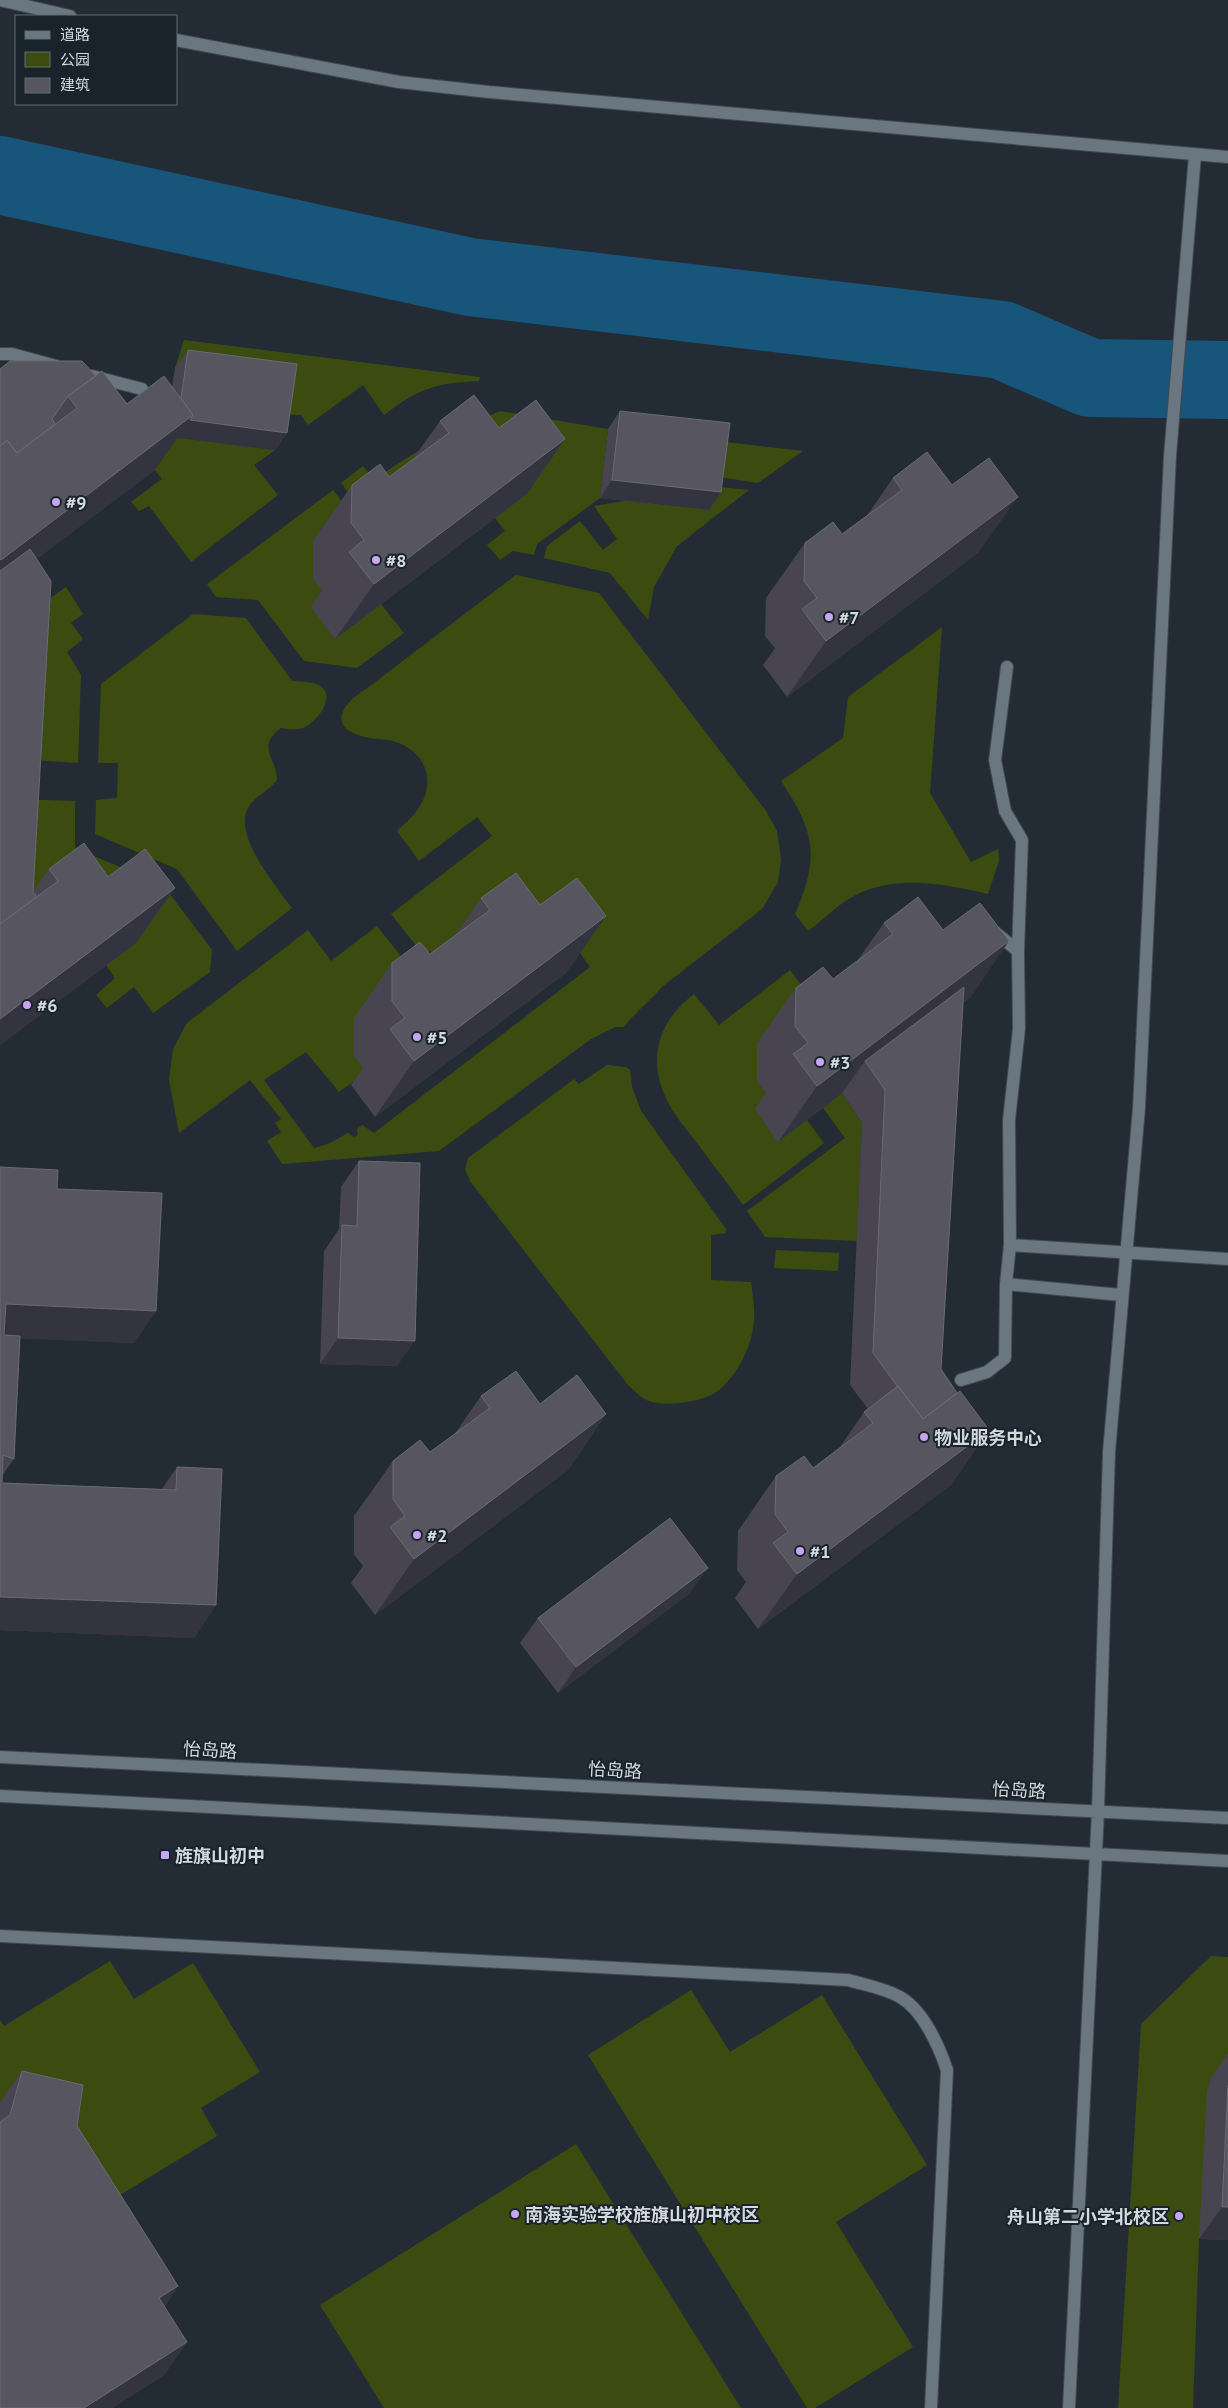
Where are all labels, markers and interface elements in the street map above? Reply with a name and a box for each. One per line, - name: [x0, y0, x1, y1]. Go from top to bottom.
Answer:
- legend: [15, 15, 178, 105]
- text: 道路: [60, 25, 90, 44]
- text: 公园: [60, 50, 90, 69]
- text: 建筑: [60, 75, 90, 94]
- place label: #9: [66, 491, 86, 514]
- marker: #9: [50, 496, 62, 508]
- place label: #8: [386, 549, 406, 572]
- marker: #8: [370, 554, 382, 566]
- place label: #7: [839, 606, 859, 629]
- marker: #7: [823, 611, 835, 623]
- place label: #6: [37, 994, 57, 1017]
- marker: #6: [21, 999, 33, 1011]
- place label: #5: [427, 1026, 447, 1049]
- marker: #5: [411, 1031, 423, 1043]
- place label: #3: [830, 1051, 850, 1074]
- marker: #3: [814, 1056, 826, 1068]
- place label: 物业服务中心: [934, 1426, 1042, 1449]
- marker: 物业服务中心: [918, 1431, 930, 1443]
- place label: #2: [427, 1524, 447, 1547]
- marker: #2: [411, 1529, 423, 1541]
- place label: #1: [810, 1540, 830, 1563]
- marker: #1: [794, 1545, 806, 1557]
- street label: 怡岛路: [182, 1737, 238, 1763]
- street label: 怡岛路: [587, 1757, 643, 1783]
- street label: 怡岛路: [991, 1777, 1047, 1803]
- place label: 旌旗山初中: [175, 1844, 265, 1867]
- marker: 旌旗山初中: [159, 1849, 171, 1861]
- place label: 南海实验学校旌旗山初中校区: [525, 2203, 759, 2226]
- place label: 舟山第二小学北校区: [1007, 2205, 1169, 2228]
- marker: 南海实验学校旌旗山初中校区: [509, 2208, 521, 2220]
- marker: 舟山第二小学北校区: [1173, 2210, 1185, 2222]

